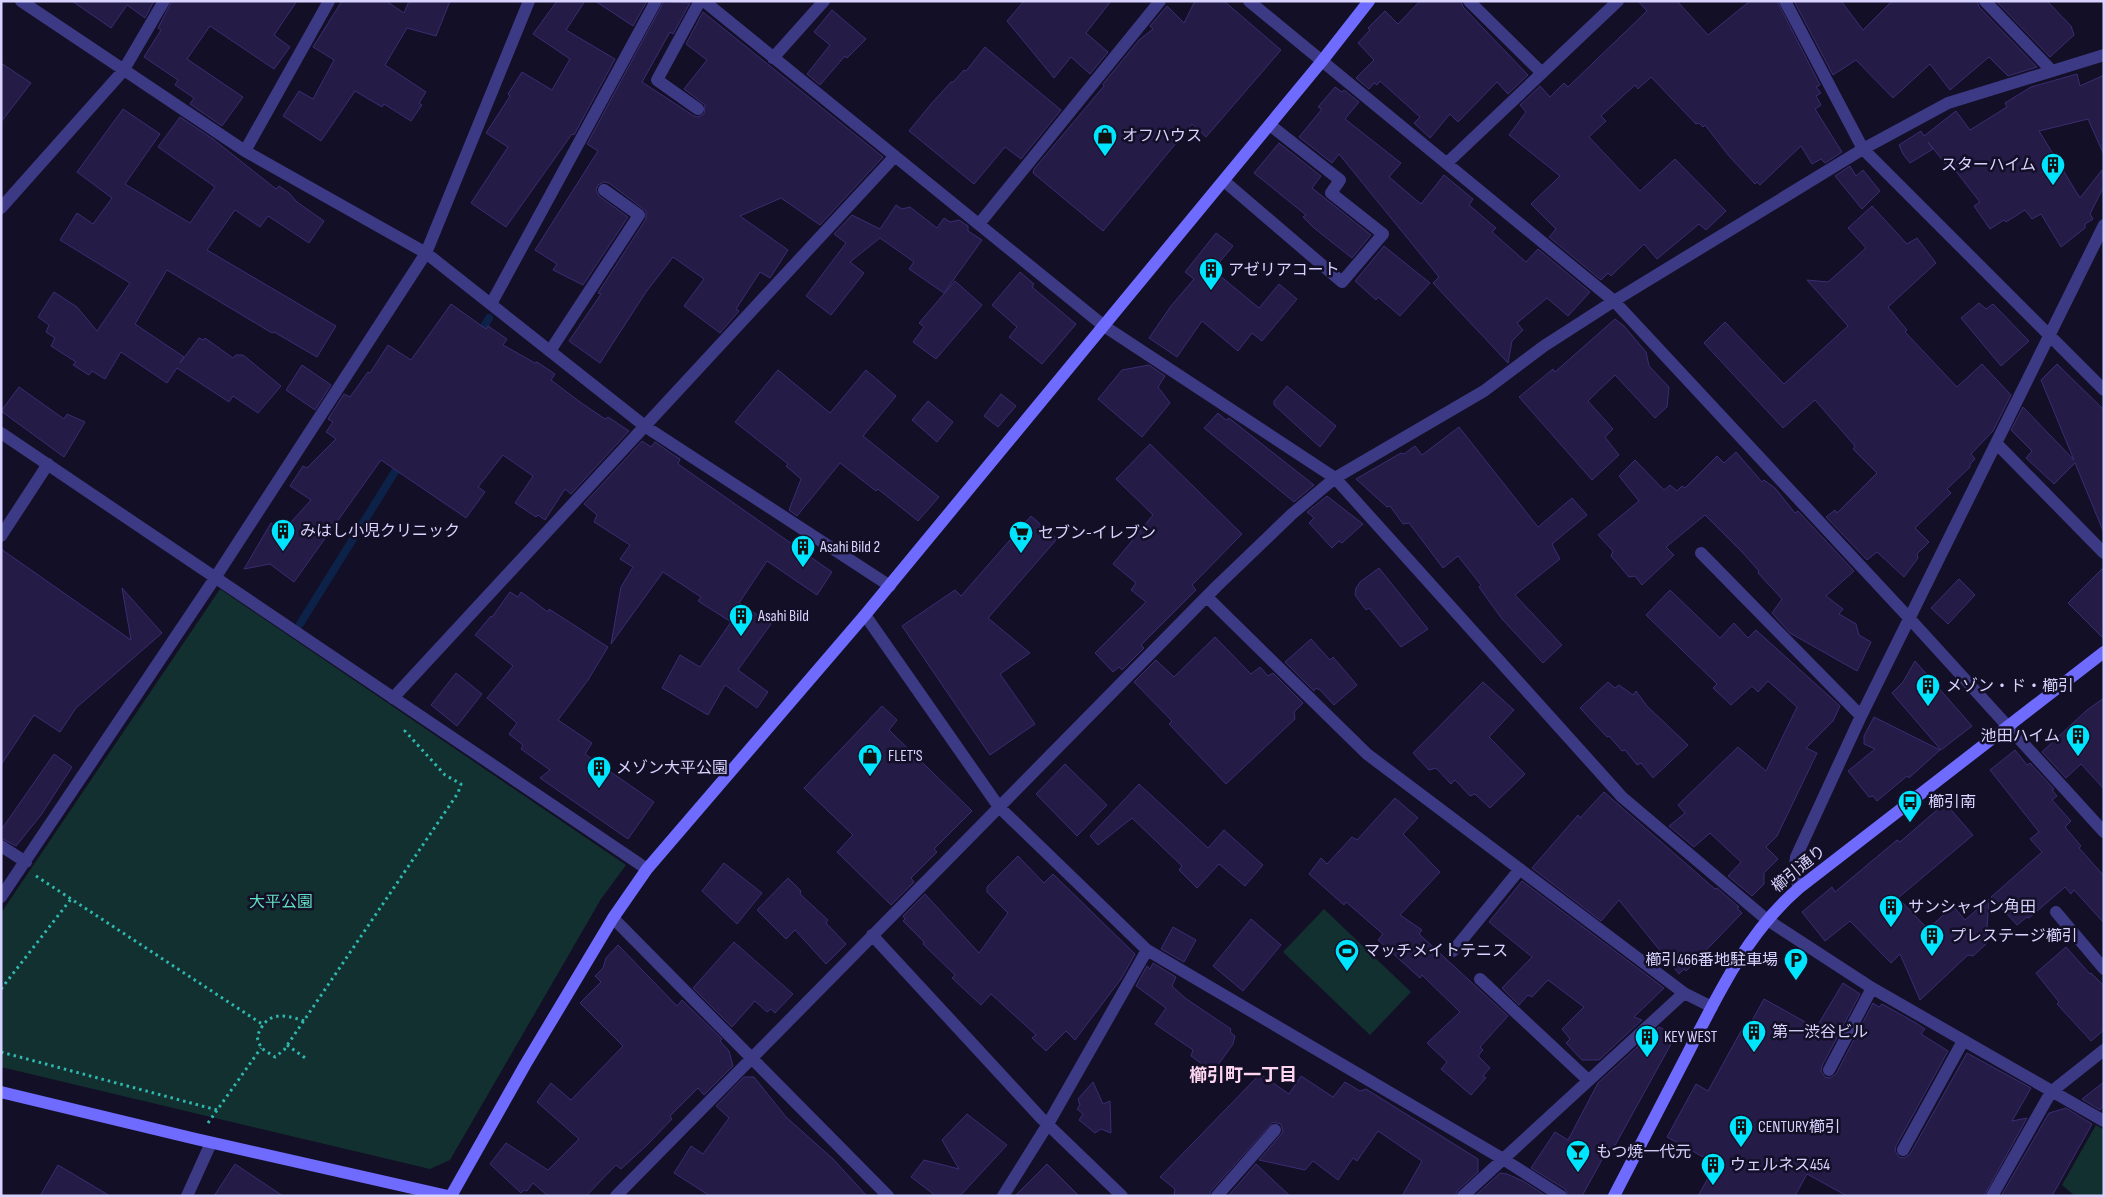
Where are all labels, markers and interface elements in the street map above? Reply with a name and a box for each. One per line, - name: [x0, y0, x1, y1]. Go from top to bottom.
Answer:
- shop icon: オフハウス: [1092, 123, 1118, 157]
- place label: オフハウス: [1122, 127, 1202, 146]
- building icon: スターハイム: [2040, 152, 2066, 186]
- place label: スターハイム: [1941, 156, 2036, 175]
- building icon: アゼリアコート: [1198, 257, 1224, 291]
- place label: アゼリアコート: [1228, 261, 1340, 280]
- building icon: みはし小児クリニック: [270, 518, 296, 552]
- supermarket icon: セブン-イレブン: [1008, 520, 1034, 554]
- place label: みはし小児クリニック: [300, 522, 460, 541]
- place label: セブン-イレブン: [1038, 524, 1156, 543]
- building icon: Asahi Bild 2: [790, 534, 816, 568]
- place label: Asahi Bild 2: [819, 538, 880, 557]
- building icon: Asahi Bild: [728, 603, 754, 637]
- place label: Asahi Bild: [757, 607, 809, 626]
- building icon: メゾン・ド・櫛引: [1915, 673, 1941, 707]
- place label: メゾン・ド・櫛引: [1946, 677, 2074, 696]
- building icon: 池田ハイム: [2065, 723, 2091, 757]
- place label: 池田ハイム: [1981, 727, 2060, 746]
- shop icon: FLET'S: [857, 743, 883, 777]
- place label: FLET'S: [888, 747, 923, 766]
- building icon: メゾン大平公園: [586, 755, 612, 789]
- place label: メゾン大平公園: [616, 759, 728, 778]
- bus stop icon: 櫛引南: [1897, 789, 1923, 823]
- place label: 櫛引南: [1928, 793, 1976, 812]
- street label: 櫛引通り: [1768, 841, 1830, 897]
- park label: 大平公園: [249, 893, 313, 912]
- building icon: サンシャイン角田: [1878, 894, 1904, 928]
- place label: サンシャイン角田: [1908, 898, 2036, 917]
- building icon: プレステージ櫛引: [1919, 923, 1945, 957]
- place label: プレステージ櫛引: [1950, 927, 2078, 946]
- sports icon: マッチメイトテニス: [1334, 938, 1360, 972]
- place label: マッチメイトテニス: [1364, 942, 1508, 961]
- parking icon: 櫛引466番地駐車場: [1783, 947, 1809, 981]
- place label: 櫛引466番地駐車場: [1645, 951, 1778, 970]
- building icon: 第一渋谷ビル: [1741, 1019, 1767, 1053]
- place label: 第一渋谷ビル: [1772, 1023, 1868, 1042]
- building icon: KEY WEST: [1634, 1024, 1660, 1058]
- place label: KEY WEST: [1664, 1028, 1718, 1047]
- district label: 櫛引町一丁目: [1189, 1065, 1297, 1086]
- building icon: CENTURY櫛引: [1728, 1114, 1754, 1148]
- place label: CENTURY櫛引: [1758, 1118, 1841, 1137]
- bar icon: もつ焼一代元: [1565, 1139, 1591, 1173]
- place label: もつ焼一代元: [1596, 1143, 1691, 1162]
- building icon: ウェルネス454: [1700, 1152, 1726, 1186]
- place label: ウェルネス454: [1730, 1156, 1830, 1175]

